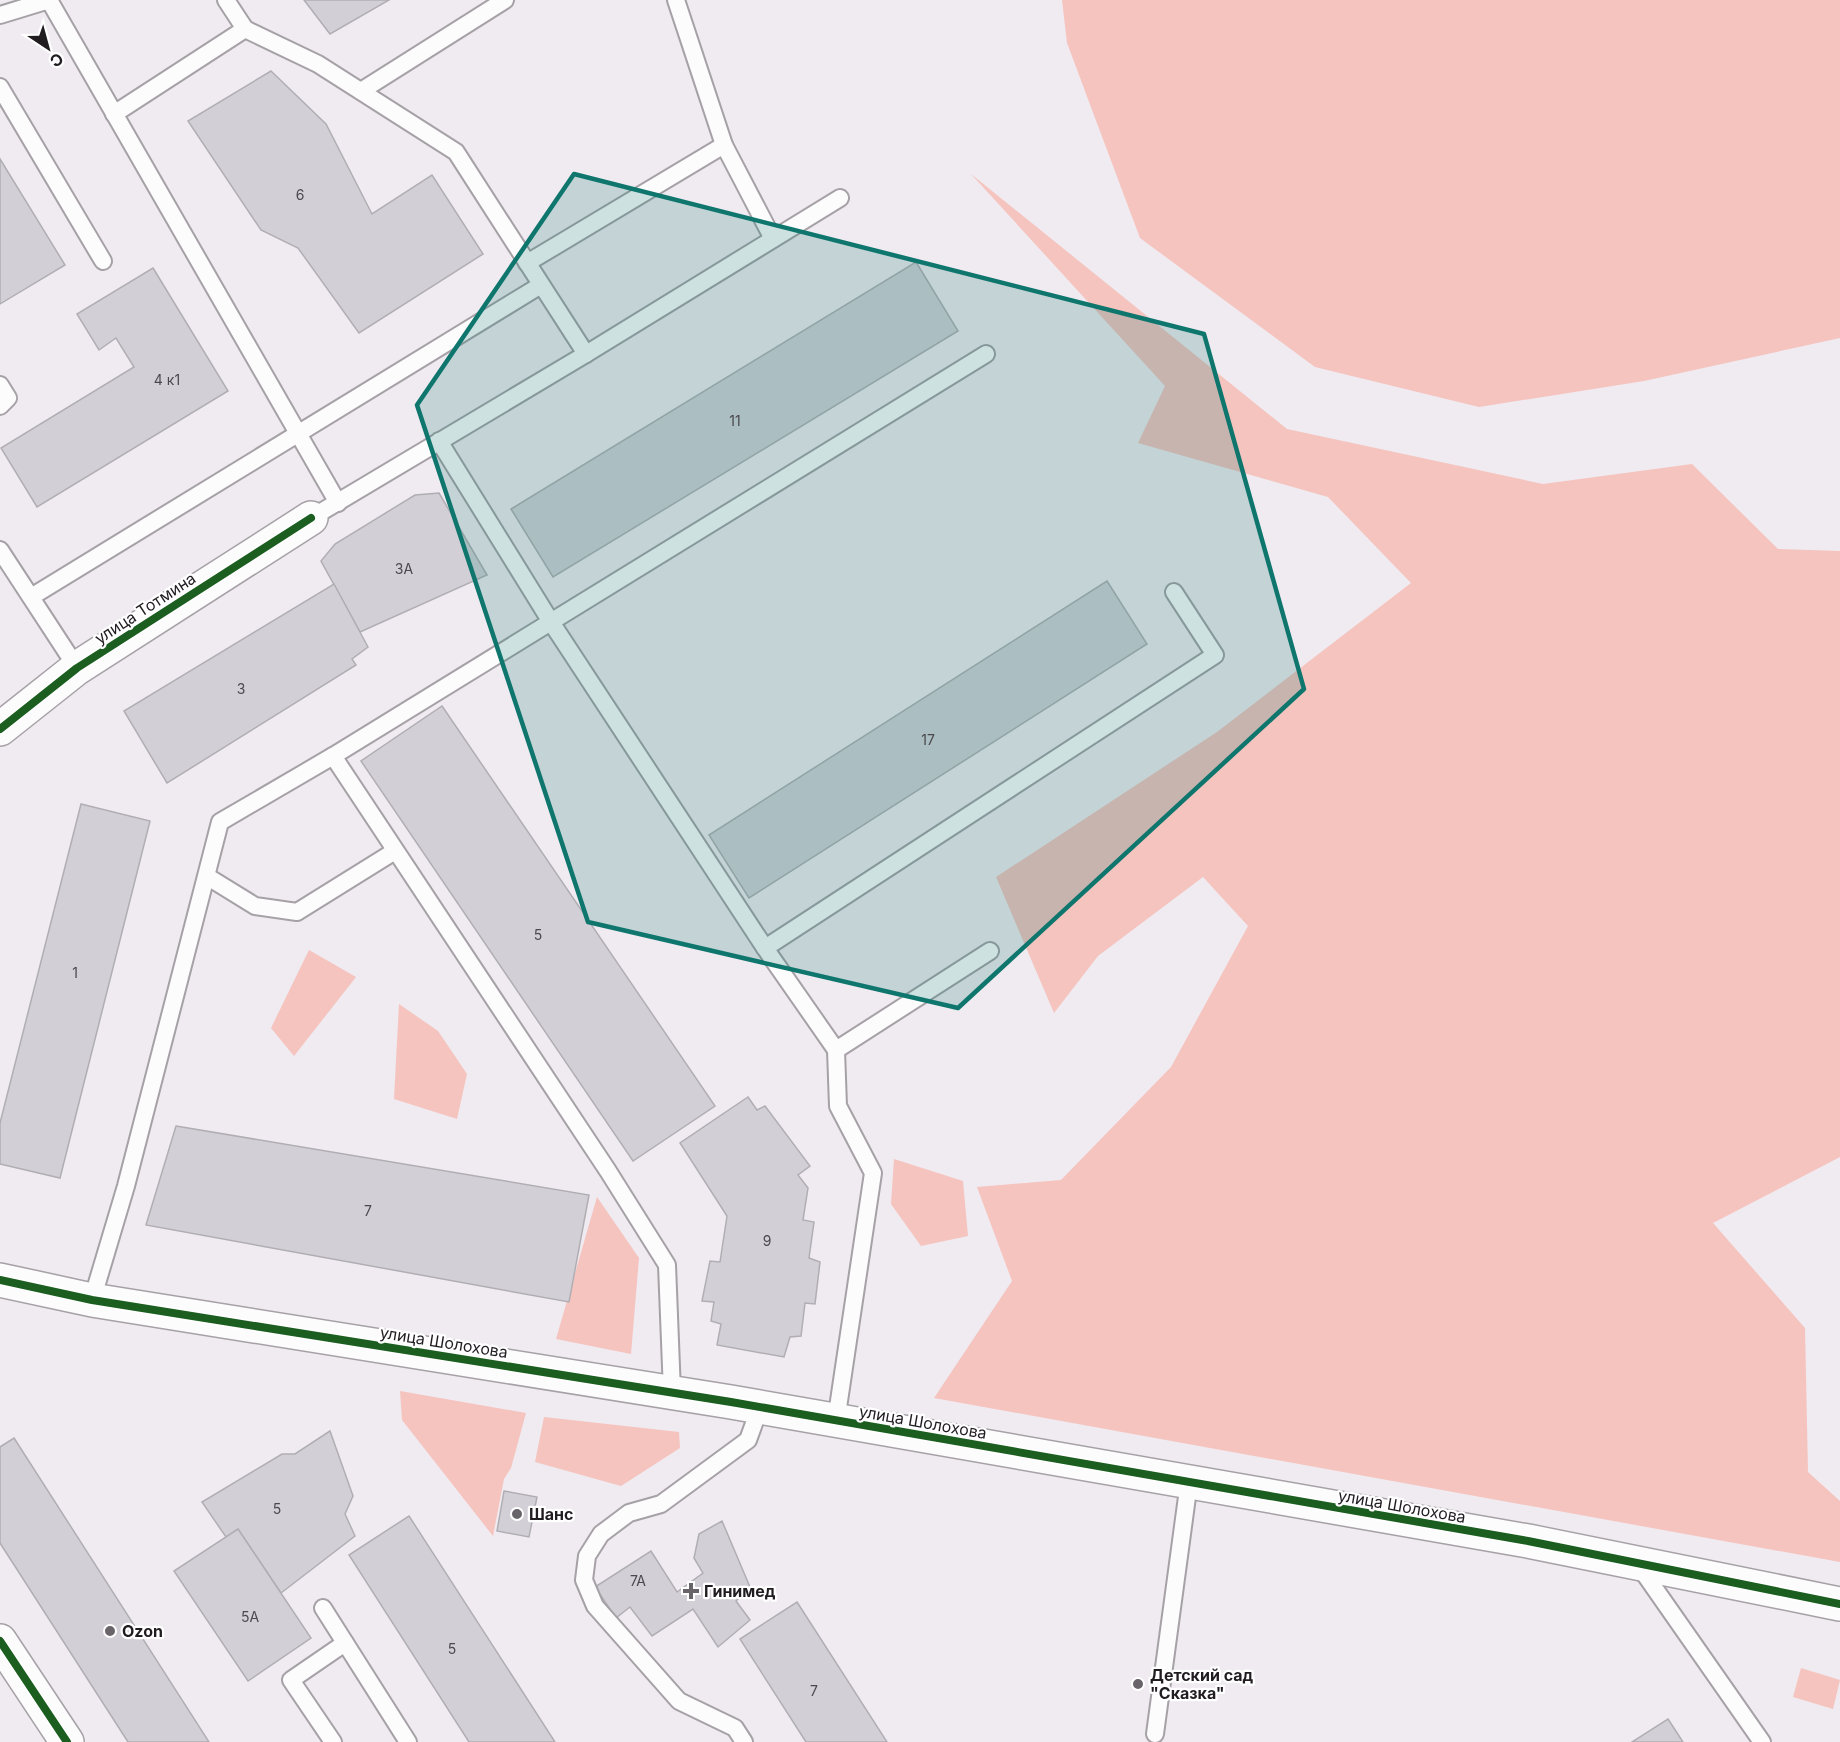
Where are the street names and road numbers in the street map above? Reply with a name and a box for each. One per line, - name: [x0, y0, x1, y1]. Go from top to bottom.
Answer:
- street label: улица Тотмина: [91, 568, 199, 648]
- street label: улица Шолохова: [379, 1322, 509, 1362]
- street label: улица Шолохова: [858, 1401, 988, 1443]
- street label: улица Шолохова: [1337, 1485, 1467, 1527]

